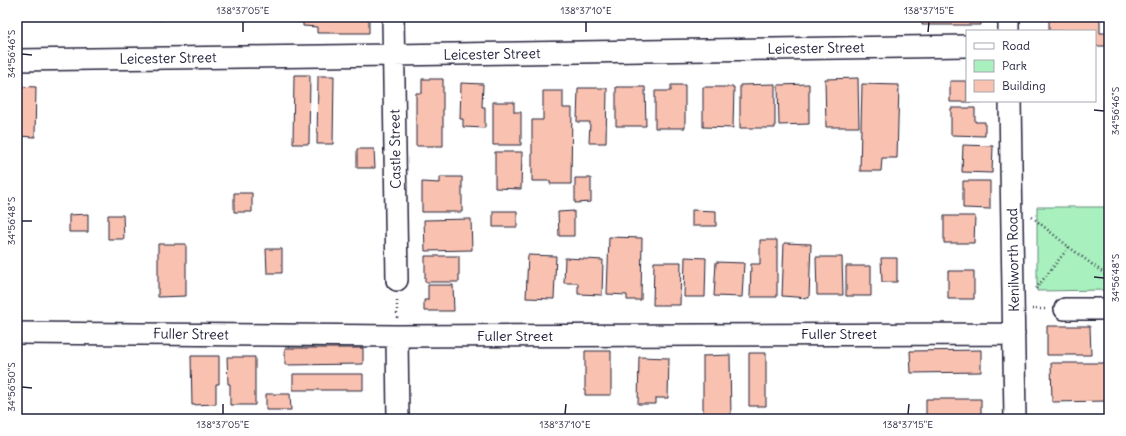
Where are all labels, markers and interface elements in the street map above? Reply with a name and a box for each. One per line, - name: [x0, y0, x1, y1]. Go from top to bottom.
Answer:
- text: 138°37'05"E: [217, 4, 270, 17]
- text: 138°37'10"E: [560, 4, 612, 17]
- text: 138°37'15"E: [904, 4, 954, 17]
- text: 34°56'46"S: [5, 29, 18, 78]
- legend: [966, 30, 1096, 102]
- street label: Leicester Street: [767, 38, 865, 58]
- text: Road: [1002, 38, 1030, 53]
- street label: Leicester Street: [443, 44, 541, 64]
- street label: Leicester Street: [119, 48, 217, 68]
- text: Park: [1002, 58, 1027, 73]
- text: Building: [1002, 78, 1046, 93]
- text: 34°56'46"S: [1109, 86, 1122, 135]
- street label: Castle Street: [385, 109, 405, 189]
- text: 34°56'48"S: [5, 196, 18, 245]
- street label: Kenilworth Road: [1003, 208, 1023, 312]
- text: 34°56'48"S: [1109, 253, 1122, 302]
- street label: Fuller Street: [153, 324, 229, 344]
- street label: Fuller Street: [801, 325, 877, 343]
- street label: Fuller Street: [477, 327, 553, 345]
- text: 34°56'50"S: [5, 362, 18, 412]
- text: 138°37'05"E: [197, 418, 250, 431]
- text: 138°37'10"E: [539, 418, 591, 431]
- text: 138°37'15"E: [883, 418, 933, 431]

